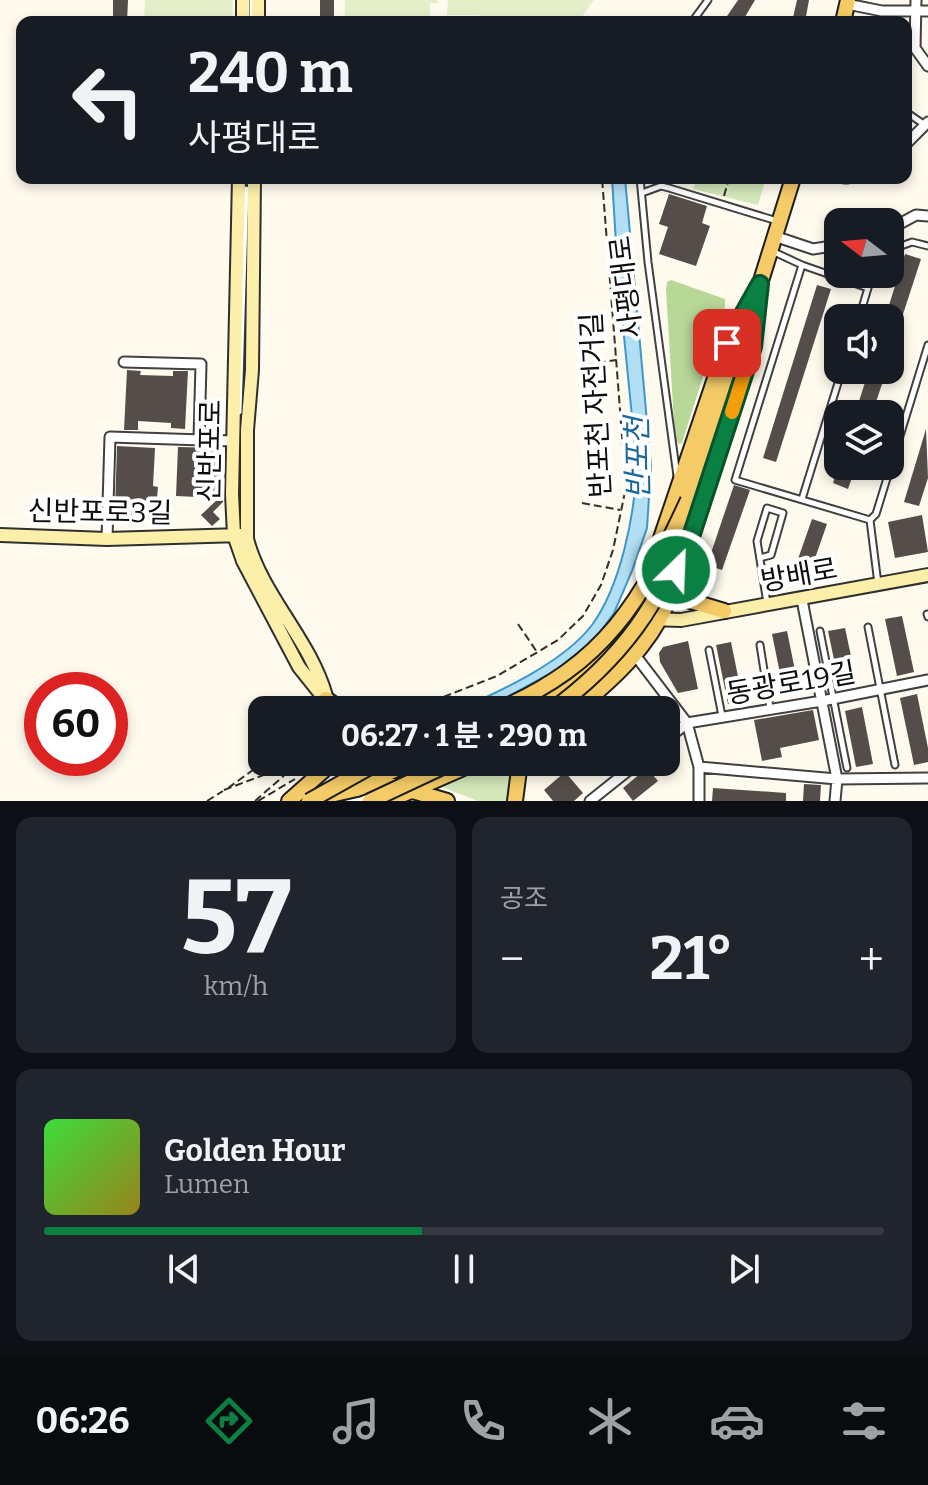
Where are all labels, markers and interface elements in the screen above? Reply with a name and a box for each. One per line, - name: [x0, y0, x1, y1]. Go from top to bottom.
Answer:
- text: 240 m: [188, 40, 353, 107]
- icon: left: [56, 48, 160, 152]
- text: 사평대로: [188, 116, 320, 160]
- north arrow: [824, 208, 904, 288]
- map controls: [824, 208, 904, 480]
- street label: 사평대로: [603, 234, 649, 340]
- button: sound: [824, 304, 904, 384]
- pin: [693, 309, 761, 377]
- street label: 반포천 자전거길: [575, 311, 617, 499]
- icon: arrive: [705, 321, 749, 365]
- street label: 신반포로: [193, 399, 227, 503]
- button: layers: [824, 400, 904, 480]
- water label: 반포천: [619, 413, 657, 500]
- street label: 신반포로3길: [27, 494, 173, 530]
- position arrow: [634, 528, 718, 612]
- street label: 방배로: [758, 552, 840, 598]
- street label: 동광로19길: [724, 655, 858, 711]
- speed limit sign: 60: [24, 672, 128, 776]
- text: 06:27 · 1 분 · 290 m: [341, 718, 587, 754]
- text: 57: [181, 856, 291, 981]
- text: 공조: [500, 883, 548, 914]
- text: 21°: [650, 923, 733, 995]
- text: −: [500, 933, 524, 986]
- text: +: [859, 933, 884, 986]
- text: km/h: [204, 971, 268, 1002]
- text: Golden Hour: [164, 1133, 345, 1169]
- text: Lumen: [164, 1169, 250, 1200]
- icon: previous: [162, 1247, 206, 1291]
- icon: pause: [442, 1247, 486, 1291]
- icon: next: [722, 1247, 766, 1291]
- icon: directions: [201, 1393, 257, 1449]
- icon: music: [328, 1393, 384, 1449]
- icon: phone: [455, 1393, 511, 1449]
- icon: climate: [582, 1393, 638, 1449]
- icon: car: [709, 1393, 765, 1449]
- icon: filters: [836, 1393, 892, 1449]
- text: 06:26: [36, 1399, 130, 1443]

